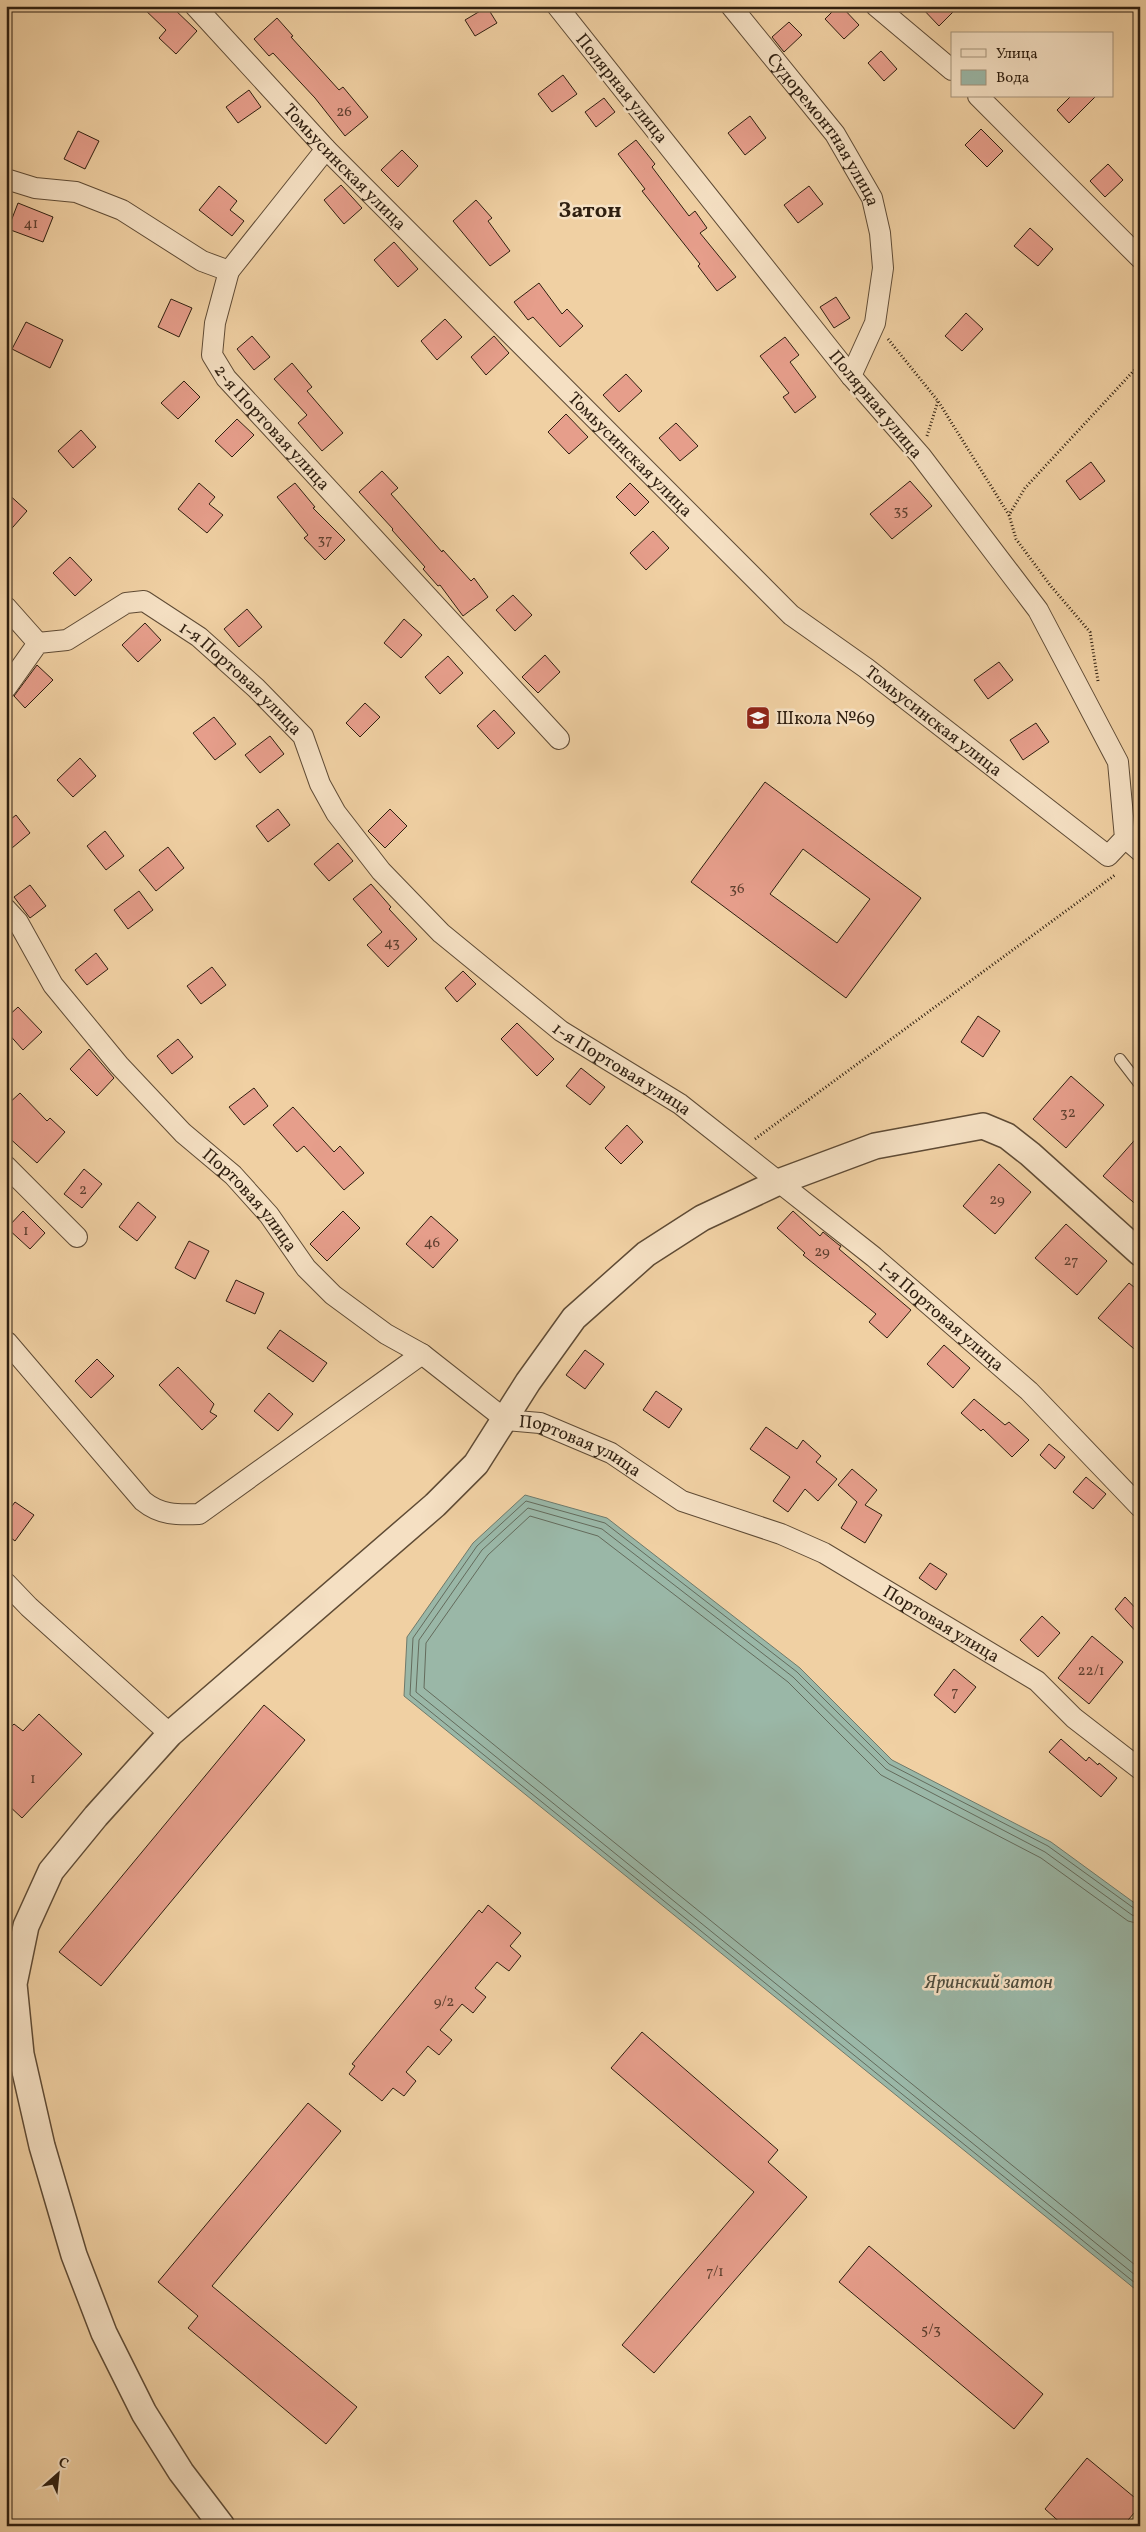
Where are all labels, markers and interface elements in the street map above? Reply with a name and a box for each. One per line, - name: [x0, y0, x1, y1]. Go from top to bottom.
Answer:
- street label: Полярная улица: [569, 29, 673, 149]
- legend: [951, 32, 1114, 98]
- text: Улица: [996, 44, 1038, 65]
- street label: Судоремонтная улица: [760, 48, 884, 209]
- text: Вода: [996, 68, 1029, 89]
- street label: Томьусинская улица: [277, 99, 412, 237]
- house number: 26: [336, 102, 352, 123]
- district label: Затон: [559, 196, 622, 227]
- house number: 41: [24, 214, 38, 235]
- street label: Полярная улица: [822, 345, 928, 465]
- street label: 2-я Портовая улица: [207, 360, 335, 497]
- street label: Томьусинская улица: [561, 387, 698, 523]
- house number: 35: [894, 501, 908, 522]
- house number: 37: [318, 530, 332, 551]
- street label: 1-я Портовая улица: [173, 616, 307, 742]
- street label: Томьусинская улица: [859, 661, 1007, 783]
- school or university icon: Школа №69: [745, 705, 771, 731]
- place label: Школа №69: [776, 707, 875, 732]
- house number: 36: [729, 879, 745, 900]
- house number: 43: [384, 933, 400, 954]
- street label: 1-я Портовая улица: [546, 1017, 696, 1122]
- house number: 32: [1060, 1103, 1076, 1124]
- street label: Портовая улица: [196, 1143, 302, 1258]
- house number: 2: [79, 1180, 87, 1201]
- house number: 29: [989, 1190, 1005, 1211]
- house number: 1: [23, 1221, 29, 1242]
- house number: 46: [424, 1233, 440, 1254]
- house number: 29: [814, 1242, 830, 1263]
- house number: 27: [1064, 1251, 1078, 1272]
- street label: 1-я Портовая улица: [872, 1255, 1009, 1378]
- street label: Портовая улица: [518, 1410, 646, 1484]
- street label: Портовая улица: [878, 1580, 1004, 1670]
- house number: 22/1: [1078, 1661, 1104, 1682]
- house number: 7: [951, 1682, 959, 1703]
- house number: 1: [30, 1769, 36, 1790]
- water label: Яринский затон: [924, 1970, 1053, 1996]
- house number: 9/2: [434, 1992, 454, 2013]
- house number: 7/1: [706, 2262, 724, 2283]
- house number: 5/3: [921, 2320, 941, 2341]
- north arrow: [32, 2450, 82, 2500]
- text: С: [55, 2453, 72, 2474]

